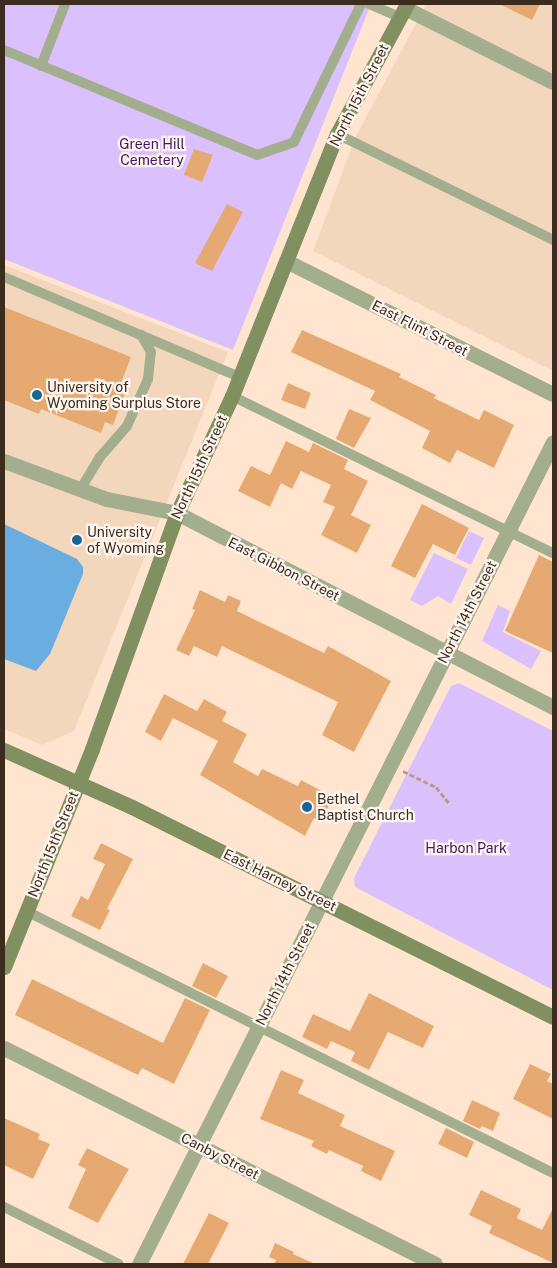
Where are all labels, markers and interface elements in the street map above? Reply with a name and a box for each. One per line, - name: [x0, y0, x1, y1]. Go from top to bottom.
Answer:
- street label: North 15th Street: [326, 41, 392, 149]
- park label: Green Hill Cemetery: [119, 136, 185, 168]
- street label: East Flint Street: [369, 297, 471, 359]
- place label: University of Wyoming Surplus Store: [47, 379, 201, 412]
- marker: University of Wyoming Surplus Store: [31, 389, 43, 401]
- street label: North 15th Street: [168, 412, 230, 522]
- place label: University of Wyoming: [87, 524, 165, 556]
- marker: University of Wyoming: [71, 534, 83, 546]
- street label: East Gibbon Street: [225, 534, 343, 604]
- street label: North 14th Street: [434, 558, 500, 666]
- street label: North 15th Street: [24, 788, 82, 900]
- place label: Bethel Baptist Church: [317, 791, 414, 824]
- marker: Bethel Baptist Church: [301, 801, 313, 813]
- park label: Harbon Park: [425, 840, 507, 856]
- street label: East Harney Street: [221, 845, 339, 915]
- street label: North 14th Street: [252, 920, 318, 1028]
- street label: Canby Street: [178, 1129, 262, 1183]

